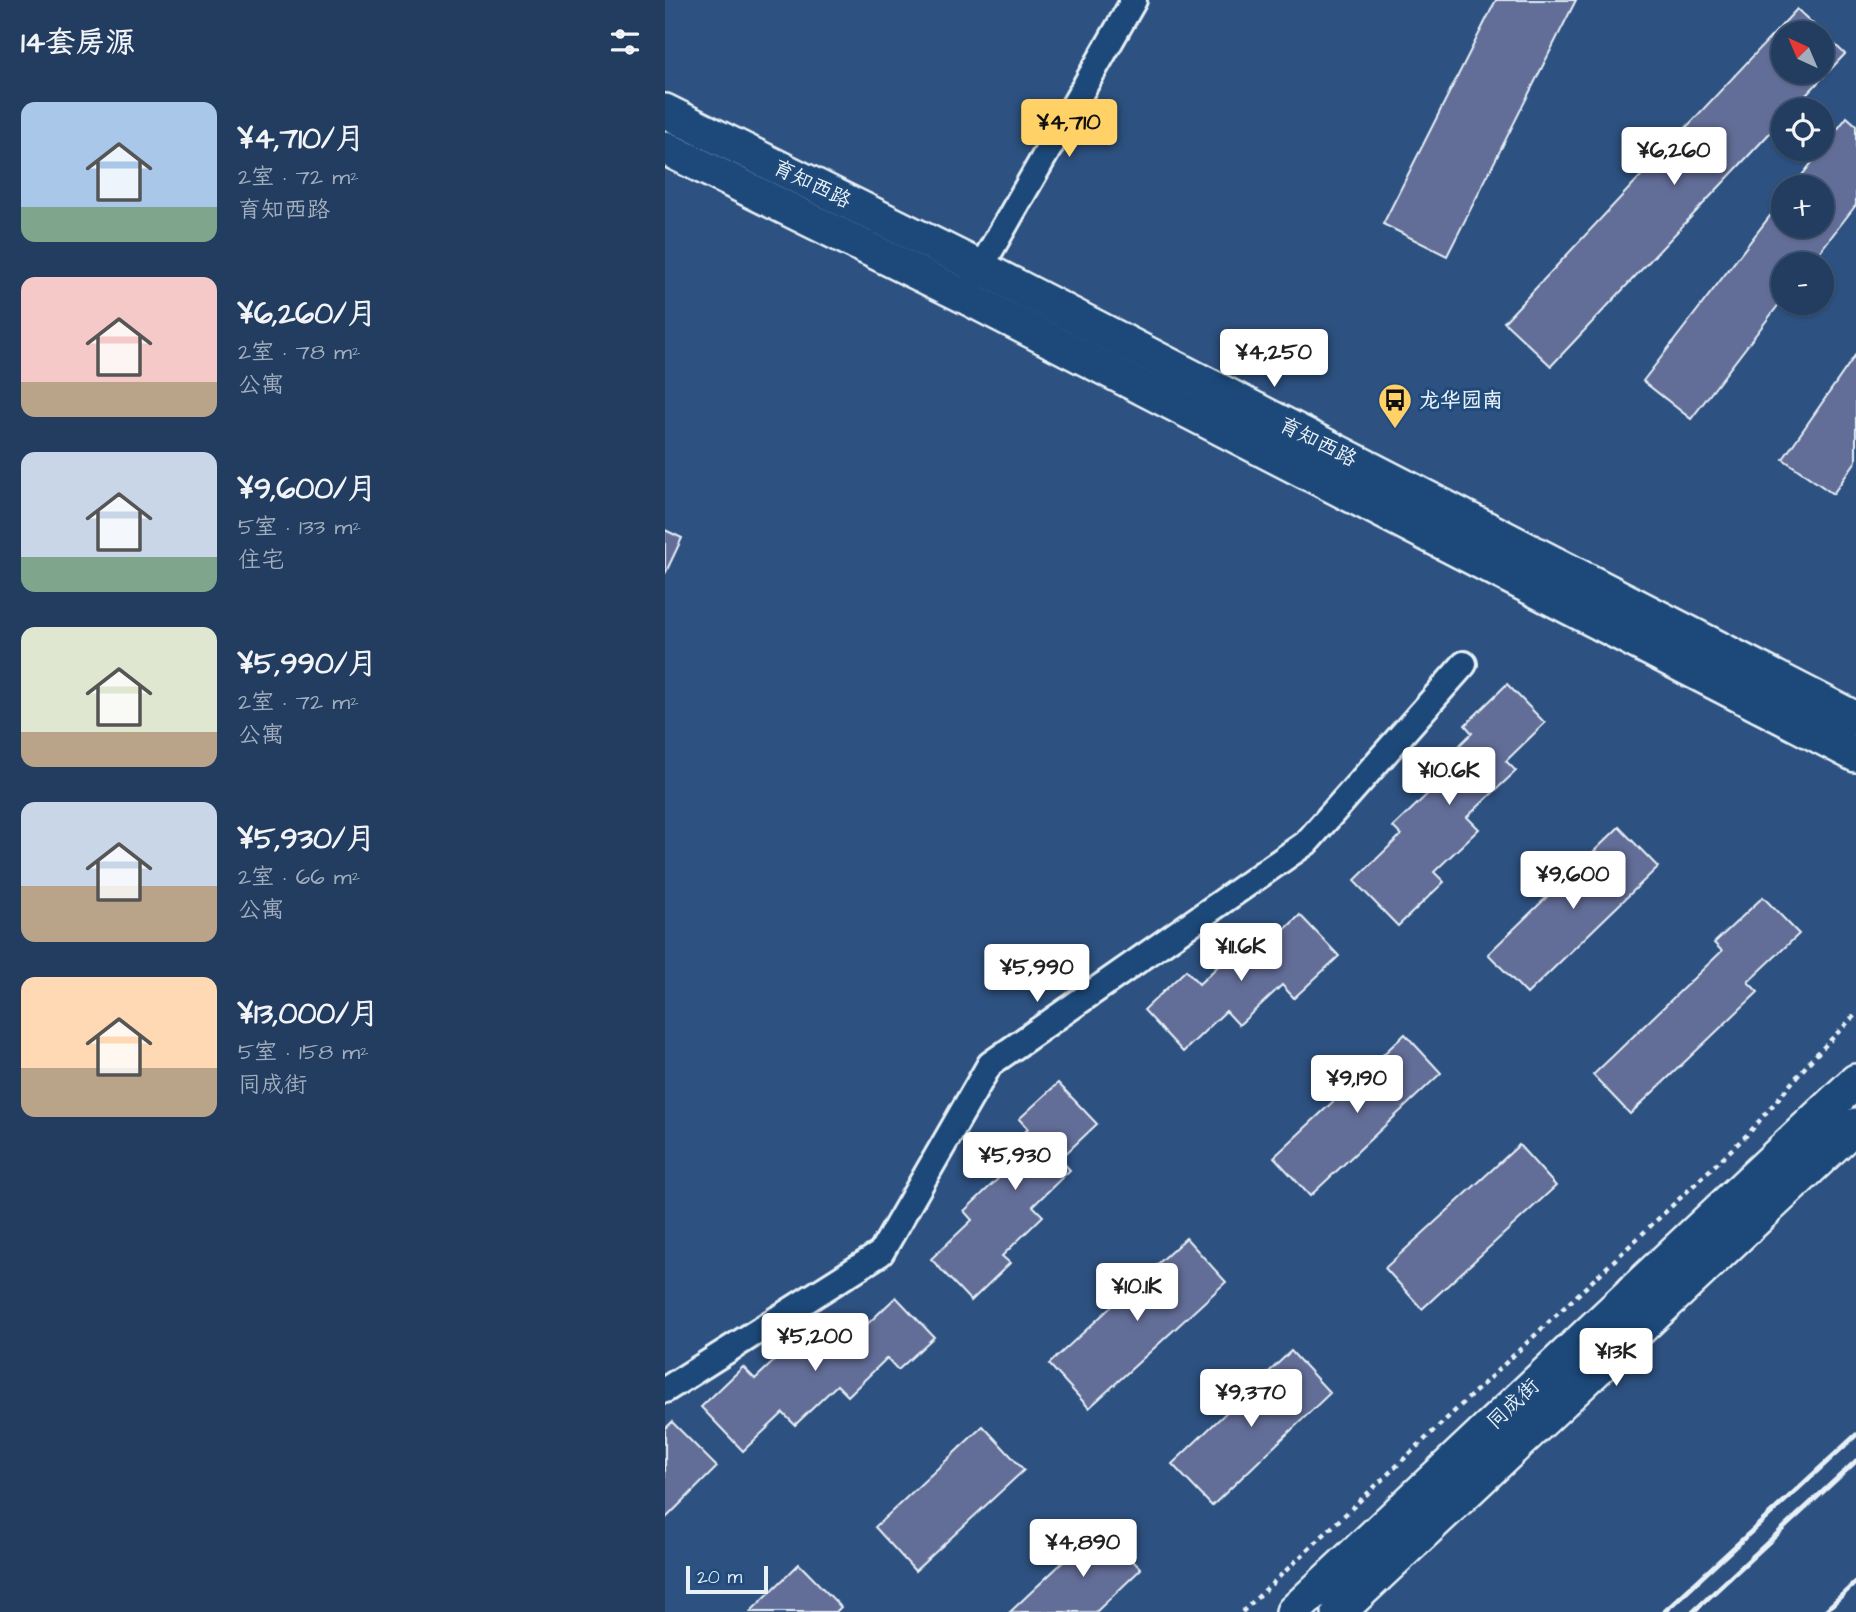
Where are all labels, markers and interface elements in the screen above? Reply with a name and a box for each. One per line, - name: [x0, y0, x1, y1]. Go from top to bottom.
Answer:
- north arrow: [1771, 21, 1834, 84]
- map controls: [1771, 21, 1834, 315]
- text: 14套房源: [21, 22, 135, 64]
- icon: filters: [606, 23, 644, 61]
- button: locate: [1771, 98, 1834, 161]
- pin: ¥4,710: [1012, 100, 1126, 159]
- text: ¥4,710: [1037, 106, 1101, 138]
- text: ¥4,710/月: [238, 118, 365, 160]
- pin: ¥6,260: [1617, 128, 1731, 187]
- icon: home: [77, 130, 161, 214]
- text: ¥6,260: [1638, 134, 1710, 166]
- street label: 育知西路: [768, 153, 856, 215]
- text: 2室 · 72 m²: [238, 161, 359, 193]
- button: +: [1771, 175, 1834, 238]
- text: 育知西路: [238, 194, 330, 226]
- button: −: [1771, 252, 1834, 315]
- text: ¥6,260/月: [238, 293, 377, 335]
- icon: home: [77, 305, 161, 389]
- pin: ¥4,250: [1217, 330, 1331, 389]
- text: 2室 · 78 m²: [238, 336, 361, 368]
- text: ¥4,250: [1236, 336, 1312, 368]
- text: 公寓: [238, 369, 284, 401]
- bus stop icon: 龙华园南: [1376, 381, 1414, 430]
- place label: 龙华园南: [1419, 386, 1503, 415]
- street label: 育知西路: [1274, 410, 1362, 474]
- text: ¥9,600/月: [238, 468, 377, 510]
- icon: home: [77, 480, 161, 564]
- text: 5室 · 133 m²: [238, 511, 361, 543]
- text: 住宅: [238, 544, 284, 576]
- text: ¥5,990/月: [238, 643, 377, 685]
- icon: home: [77, 655, 161, 739]
- text: 2室 · 72 m²: [238, 686, 359, 718]
- text: 公寓: [238, 719, 284, 751]
- pin: ¥10.6K: [1392, 748, 1506, 807]
- text: ¥10.6K: [1418, 754, 1480, 786]
- text: ¥5,930/月: [238, 818, 376, 860]
- icon: home: [77, 830, 161, 914]
- pin: ¥9,600: [1516, 852, 1630, 911]
- text: ¥9,600: [1537, 858, 1609, 890]
- text: 2室 · 66 m²: [238, 861, 360, 893]
- text: 公寓: [238, 894, 284, 926]
- pin: ¥11.6K: [1184, 923, 1298, 983]
- text: ¥11.6K: [1216, 930, 1266, 962]
- pin: ¥5,990: [980, 944, 1094, 1004]
- text: ¥5,990: [1000, 951, 1074, 983]
- text: ¥13,000/月: [238, 993, 379, 1035]
- icon: home: [77, 1005, 161, 1089]
- text: 5室 · 158 m²: [238, 1036, 369, 1068]
- pin: ¥9,190: [1300, 1056, 1414, 1115]
- text: ¥9,190: [1327, 1062, 1387, 1094]
- text: 同成街: [238, 1069, 307, 1101]
- pin: ¥5,930: [958, 1132, 1072, 1192]
- text: ¥5,930: [979, 1139, 1051, 1171]
- pin: ¥10.1K: [1080, 1264, 1194, 1323]
- text: ¥10.1K: [1112, 1270, 1162, 1302]
- pin: ¥5,200: [758, 1314, 872, 1373]
- text: ¥5,200: [778, 1320, 852, 1352]
- pin: ¥13K: [1575, 1328, 1657, 1388]
- text: ¥13K: [1596, 1335, 1636, 1367]
- pin: ¥9,370: [1194, 1370, 1308, 1429]
- street label: 同成街: [1480, 1372, 1546, 1436]
- text: ¥9,370: [1216, 1376, 1286, 1408]
- pin: ¥4,890: [1026, 1520, 1140, 1579]
- text: ¥4,890: [1046, 1526, 1120, 1558]
- scale bar: [686, 1563, 768, 1595]
- text: 20 m: [697, 1564, 742, 1591]

